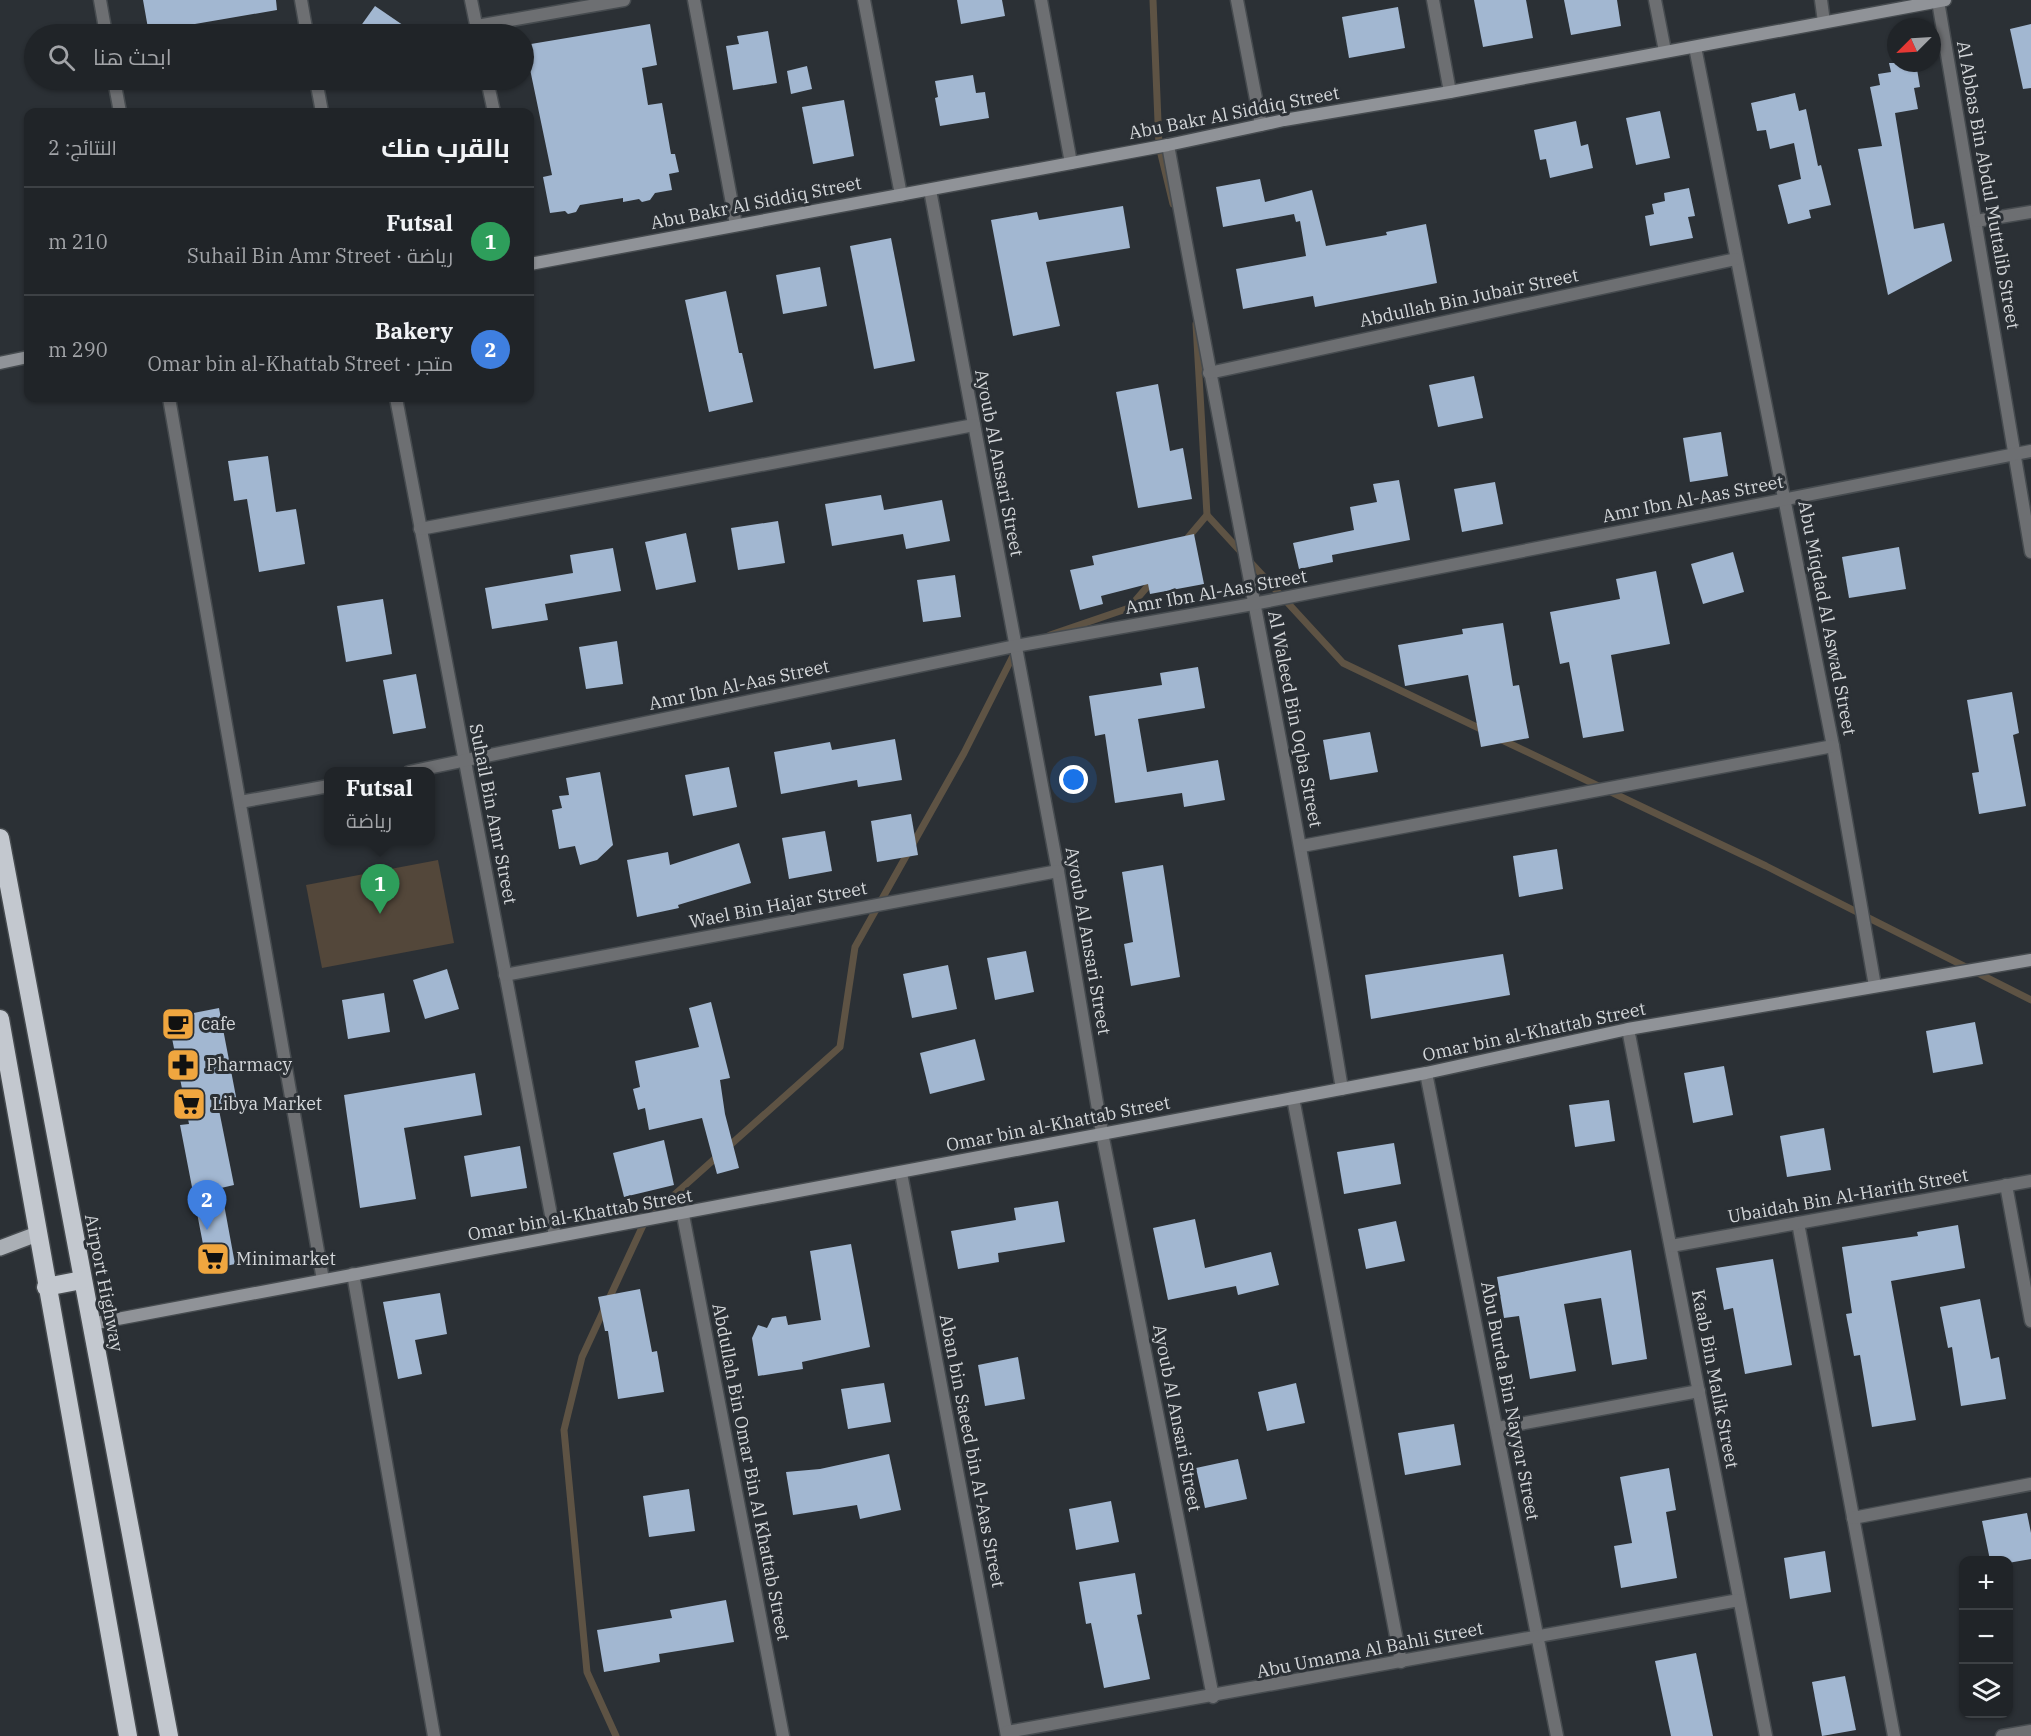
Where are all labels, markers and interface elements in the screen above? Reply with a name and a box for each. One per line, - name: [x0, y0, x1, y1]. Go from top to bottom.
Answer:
- north arrow: [1887, 18, 1941, 72]
- search box: [24, 24, 534, 90]
- street label: Al Abbas Bin Abdul Muttalib Street: [1952, 39, 2025, 331]
- icon: search: [45, 41, 78, 74]
- text: ابحث هنا: [93, 42, 172, 71]
- street label: Abu Bakr Al Siddiq Street: [1127, 81, 1341, 144]
- text: بالقرب منك: [381, 130, 510, 164]
- text: النتائج: 2: [48, 134, 117, 161]
- street label: Abu Bakr Al Siddiq Street: [649, 171, 863, 234]
- text: Futsal: [386, 208, 453, 237]
- text: 210 m: [48, 228, 108, 255]
- text: 1: [485, 228, 497, 255]
- text: رياضة · Suhail Bin Amr Street: [187, 242, 453, 269]
- street label: Abdullah Bin Jubair Street: [1357, 263, 1580, 332]
- text: Bakery: [375, 316, 453, 345]
- text: 290 m: [48, 336, 108, 363]
- text: 2: [485, 336, 497, 363]
- text: متجر · Omar bin al-Khattab Street: [147, 350, 453, 377]
- street label: Ayoub Al Ansari Street: [970, 367, 1029, 559]
- street label: Amr Ibn Al-Aas Street: [1600, 470, 1786, 527]
- street label: Abu Miqdad Al Aswad Street: [1793, 499, 1862, 737]
- street label: Amr Ibn Al-Aas Street: [1123, 564, 1309, 619]
- street label: Al Waleed Bin Oqba Street: [1263, 608, 1328, 829]
- street label: Amr Ibn Al-Aas Street: [646, 654, 831, 715]
- street label: Suhail Bin Amr Street: [465, 722, 522, 906]
- your location: [1059, 765, 1088, 794]
- popup: [324, 767, 435, 845]
- text: Futsal: [346, 773, 413, 802]
- text: رياضة: [346, 807, 392, 834]
- street label: Ayoub Al Ansari Street: [1061, 845, 1116, 1037]
- pin: 1: [360, 864, 400, 914]
- street label: Wael Bin Hajar Street: [687, 876, 869, 933]
- street label: Omar bin al-Khattab Street: [1420, 997, 1648, 1066]
- cafe icon: cafe: [160, 1006, 196, 1042]
- place label: cafe: [201, 1012, 236, 1035]
- pharmacy icon: Pharmacy: [165, 1047, 201, 1083]
- place label: Pharmacy: [206, 1053, 293, 1076]
- supermarket icon: Libya Market: [171, 1086, 207, 1122]
- street label: Omar bin al-Khattab Street: [944, 1090, 1172, 1157]
- place label: Libya Market: [212, 1092, 322, 1115]
- street label: Ubaidah Bin Al-Harith Street: [1726, 1163, 1970, 1228]
- pin: 2: [188, 1180, 226, 1230]
- street label: Omar bin al-Khattab Street: [466, 1183, 694, 1246]
- street label: Airport Highway: [80, 1212, 129, 1354]
- supermarket icon: Minimarket: [195, 1241, 231, 1277]
- place label: Minimarket: [236, 1247, 336, 1270]
- street label: Abu Burda Bin Nayyar Street: [1476, 1279, 1545, 1523]
- street label: Kaab Bin Malik Street: [1687, 1287, 1744, 1470]
- street label: Abdullah Bin Omar Bin Al Khattab Street: [707, 1301, 796, 1643]
- street label: Aban bin Saeed bin Al-Aas Street: [935, 1312, 1010, 1590]
- street label: Ayoub Al Ansari Street: [1148, 1322, 1207, 1514]
- map controls: [1959, 1556, 2013, 1718]
- button: +: [1959, 1556, 2013, 1610]
- button: −: [1959, 1610, 2013, 1664]
- street label: Abu Umama Al Bahli Street: [1255, 1616, 1485, 1683]
- button: layers: [1959, 1664, 2013, 1718]

